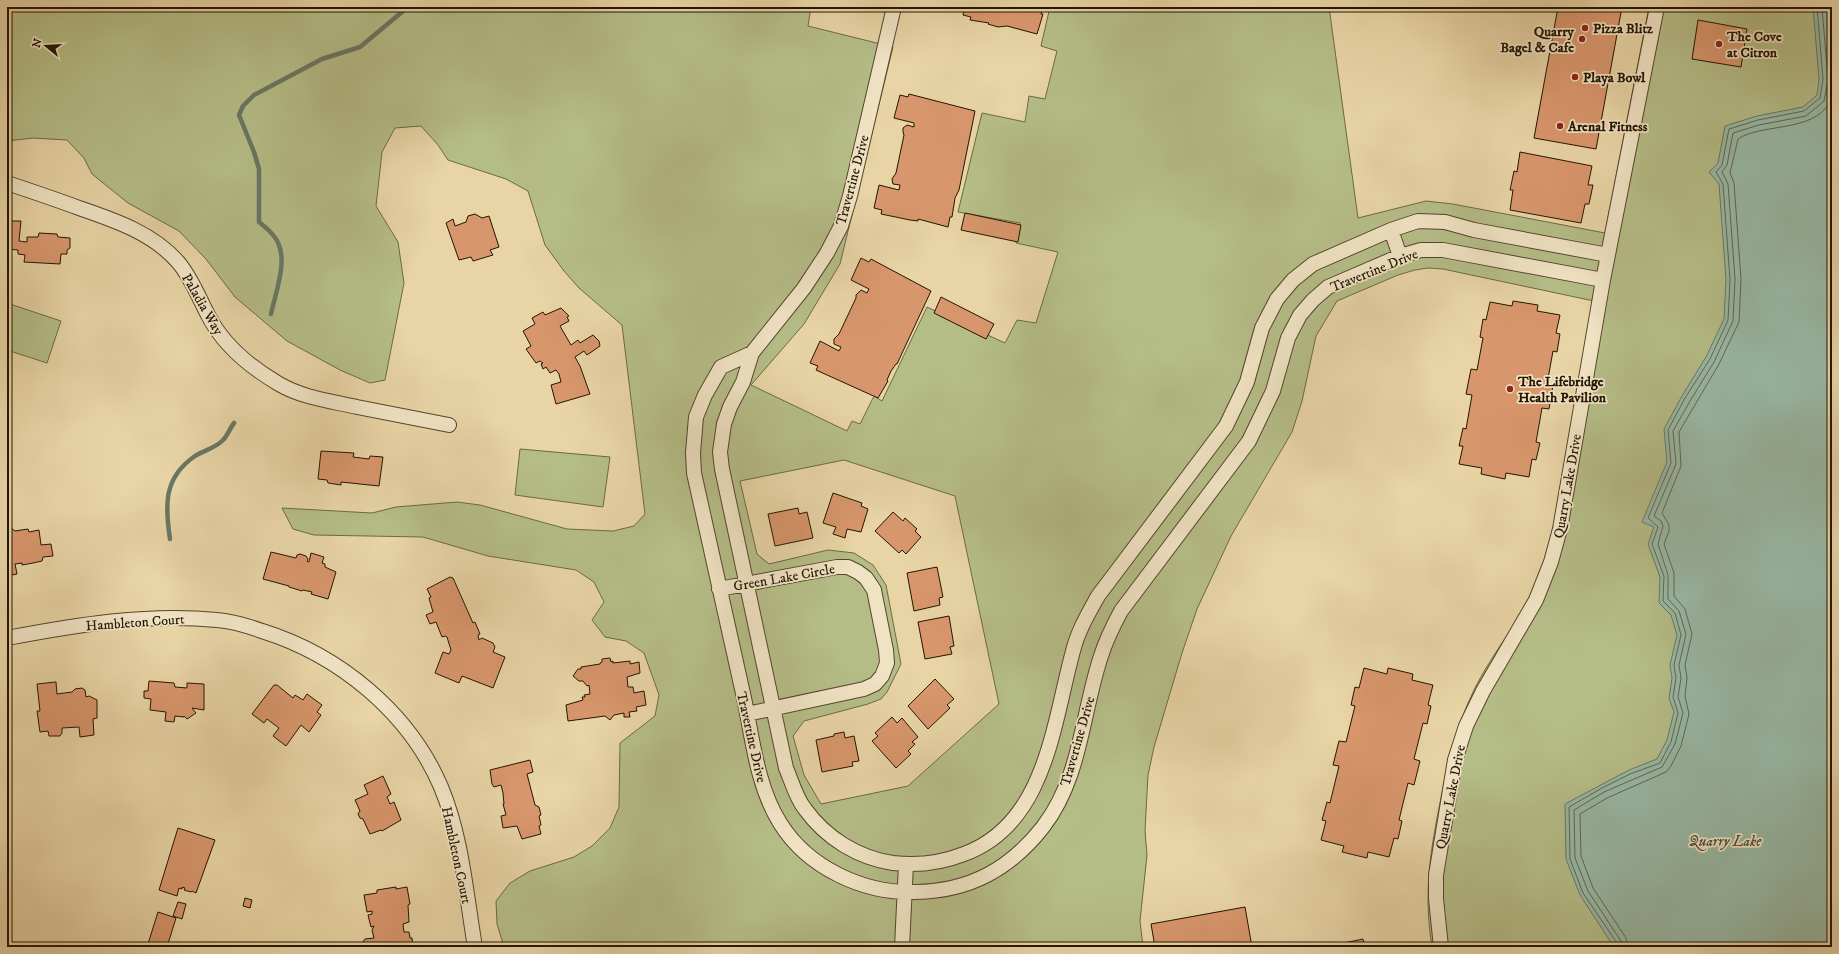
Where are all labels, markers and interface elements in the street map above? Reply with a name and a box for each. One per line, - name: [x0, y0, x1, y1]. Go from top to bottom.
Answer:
- place label: Pizza Blitz: [1593, 20, 1654, 38]
- place label: Quarry Bagel & Cafe: [1500, 23, 1574, 57]
- marker: Pizza Blitz: [1580, 23, 1590, 33]
- north arrow: [26, 26, 66, 66]
- place label: The Cove at Citron: [1726, 28, 1782, 62]
- marker: Quarry Bagel & Cafe: [1577, 34, 1587, 44]
- text: N: [29, 37, 45, 50]
- marker: The Cove at Citron: [1714, 39, 1724, 49]
- place label: Playa Bowl: [1583, 69, 1646, 87]
- marker: Playa Bowl: [1570, 72, 1580, 82]
- place label: Arenal Fitness: [1567, 118, 1648, 136]
- marker: Arenal Fitness: [1555, 121, 1565, 131]
- street label: Travertine Drive: [832, 133, 874, 227]
- street label: Travertine Drive: [1328, 245, 1421, 297]
- street label: Paladia Way: [177, 270, 227, 339]
- place label: The Lifebridge Health Pavilion: [1517, 373, 1607, 407]
- marker: The Lifebridge Health Pavilion: [1505, 384, 1515, 394]
- street label: Quarry Lake Drive: [1550, 432, 1586, 540]
- street label: Green Lake Circle: [732, 560, 836, 596]
- street label: Hambleton Court: [85, 611, 185, 635]
- street label: Travertine Drive: [732, 690, 770, 785]
- street label: Travertine Drive: [1057, 694, 1099, 788]
- street label: Quarry Lake Drive: [1432, 743, 1470, 851]
- street label: Hambleton Court: [437, 805, 475, 906]
- water label: Quarry Lake: [1689, 832, 1762, 851]

